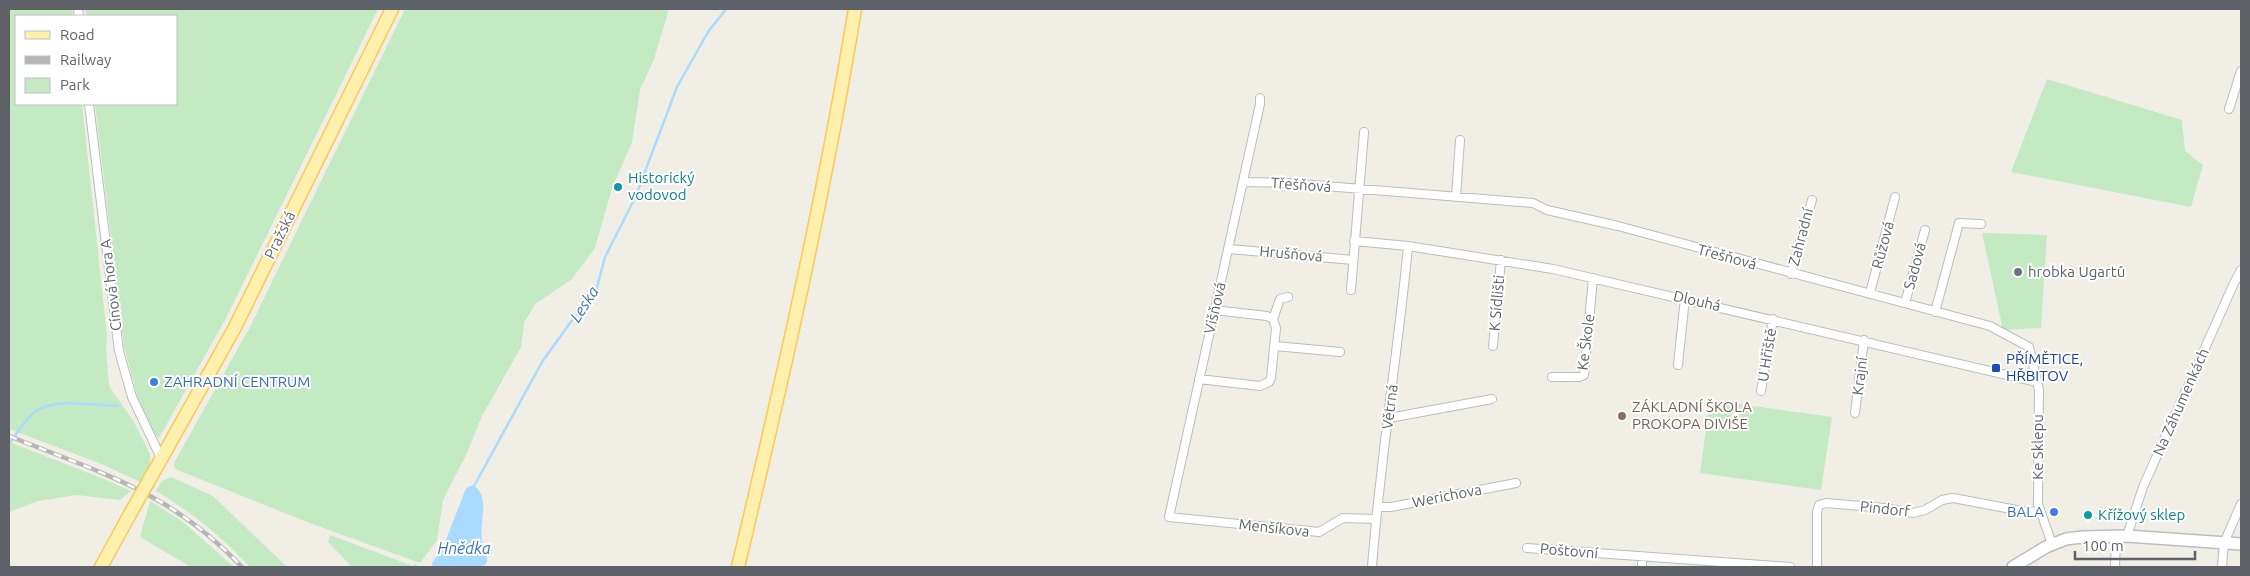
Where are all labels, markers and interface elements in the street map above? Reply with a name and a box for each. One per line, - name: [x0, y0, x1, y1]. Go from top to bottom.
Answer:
- legend: [15, 15, 178, 105]
- text: Road: [60, 26, 95, 43]
- text: Railway: [60, 51, 111, 68]
- text: Park: [60, 76, 90, 93]
- place label: Historický vodovod: [628, 169, 694, 203]
- street label: Třešňová: [1270, 174, 1332, 195]
- marker: Historický vodovod: [612, 181, 624, 193]
- street label: Zahradní: [1785, 206, 1816, 268]
- street label: Pražská: [261, 208, 298, 261]
- street label: Růžová: [1868, 219, 1897, 270]
- street label: Cínová hora A: [96, 238, 125, 332]
- street label: Třešňová: [1696, 240, 1759, 273]
- street label: Sadová: [1900, 240, 1929, 291]
- street label: Hrušňová: [1259, 242, 1323, 265]
- place label: hrobka Ugartů: [2028, 263, 2125, 280]
- marker: hrobka Ugartů: [2012, 266, 2024, 278]
- street label: K Sídlišti: [1486, 274, 1507, 332]
- street label: Višňová: [1200, 280, 1229, 335]
- water label: Leska: [566, 283, 602, 325]
- street label: Dlouhá: [1672, 287, 1722, 314]
- street label: Ke Škole: [1574, 313, 1597, 371]
- street label: U Hřiště: [1754, 327, 1779, 383]
- street label: Na Záhumenkách: [2149, 345, 2212, 458]
- place label: PŘÍMĚTICE, HŘBITOV: [2006, 350, 2083, 384]
- street label: Krajní: [1849, 356, 1870, 396]
- marker: PŘÍMĚTICE, HŘBITOV: [1990, 362, 2002, 374]
- place label: ZAHRADNÍ CENTRUM: [164, 373, 310, 390]
- marker: ZAHRADNÍ CENTRUM: [148, 376, 160, 388]
- street label: Větrná: [1378, 384, 1401, 430]
- place label: ZÁKLADNÍ ŠKOLA PROKOPA DIVIŠE: [1632, 398, 1752, 432]
- marker: ZÁKLADNÍ ŠKOLA PROKOPA DIVIŠE: [1616, 410, 1628, 422]
- street label: Ke Sklepu: [2029, 414, 2046, 480]
- street label: Werichova: [1411, 480, 1483, 511]
- street label: Pindorf: [1859, 497, 1911, 520]
- place label: BALA: [2007, 503, 2044, 520]
- marker: BALA: [2048, 506, 2060, 518]
- place label: Křížový sklep: [2098, 506, 2185, 523]
- marker: Křížový sklep: [2082, 509, 2094, 521]
- street label: Menšíkova: [1238, 515, 1310, 540]
- scale bar: [2075, 528, 2195, 560]
- text: 100 m: [2082, 537, 2124, 554]
- water label: Hnědka: [437, 539, 491, 557]
- street label: Poštovní: [1539, 539, 1599, 562]

